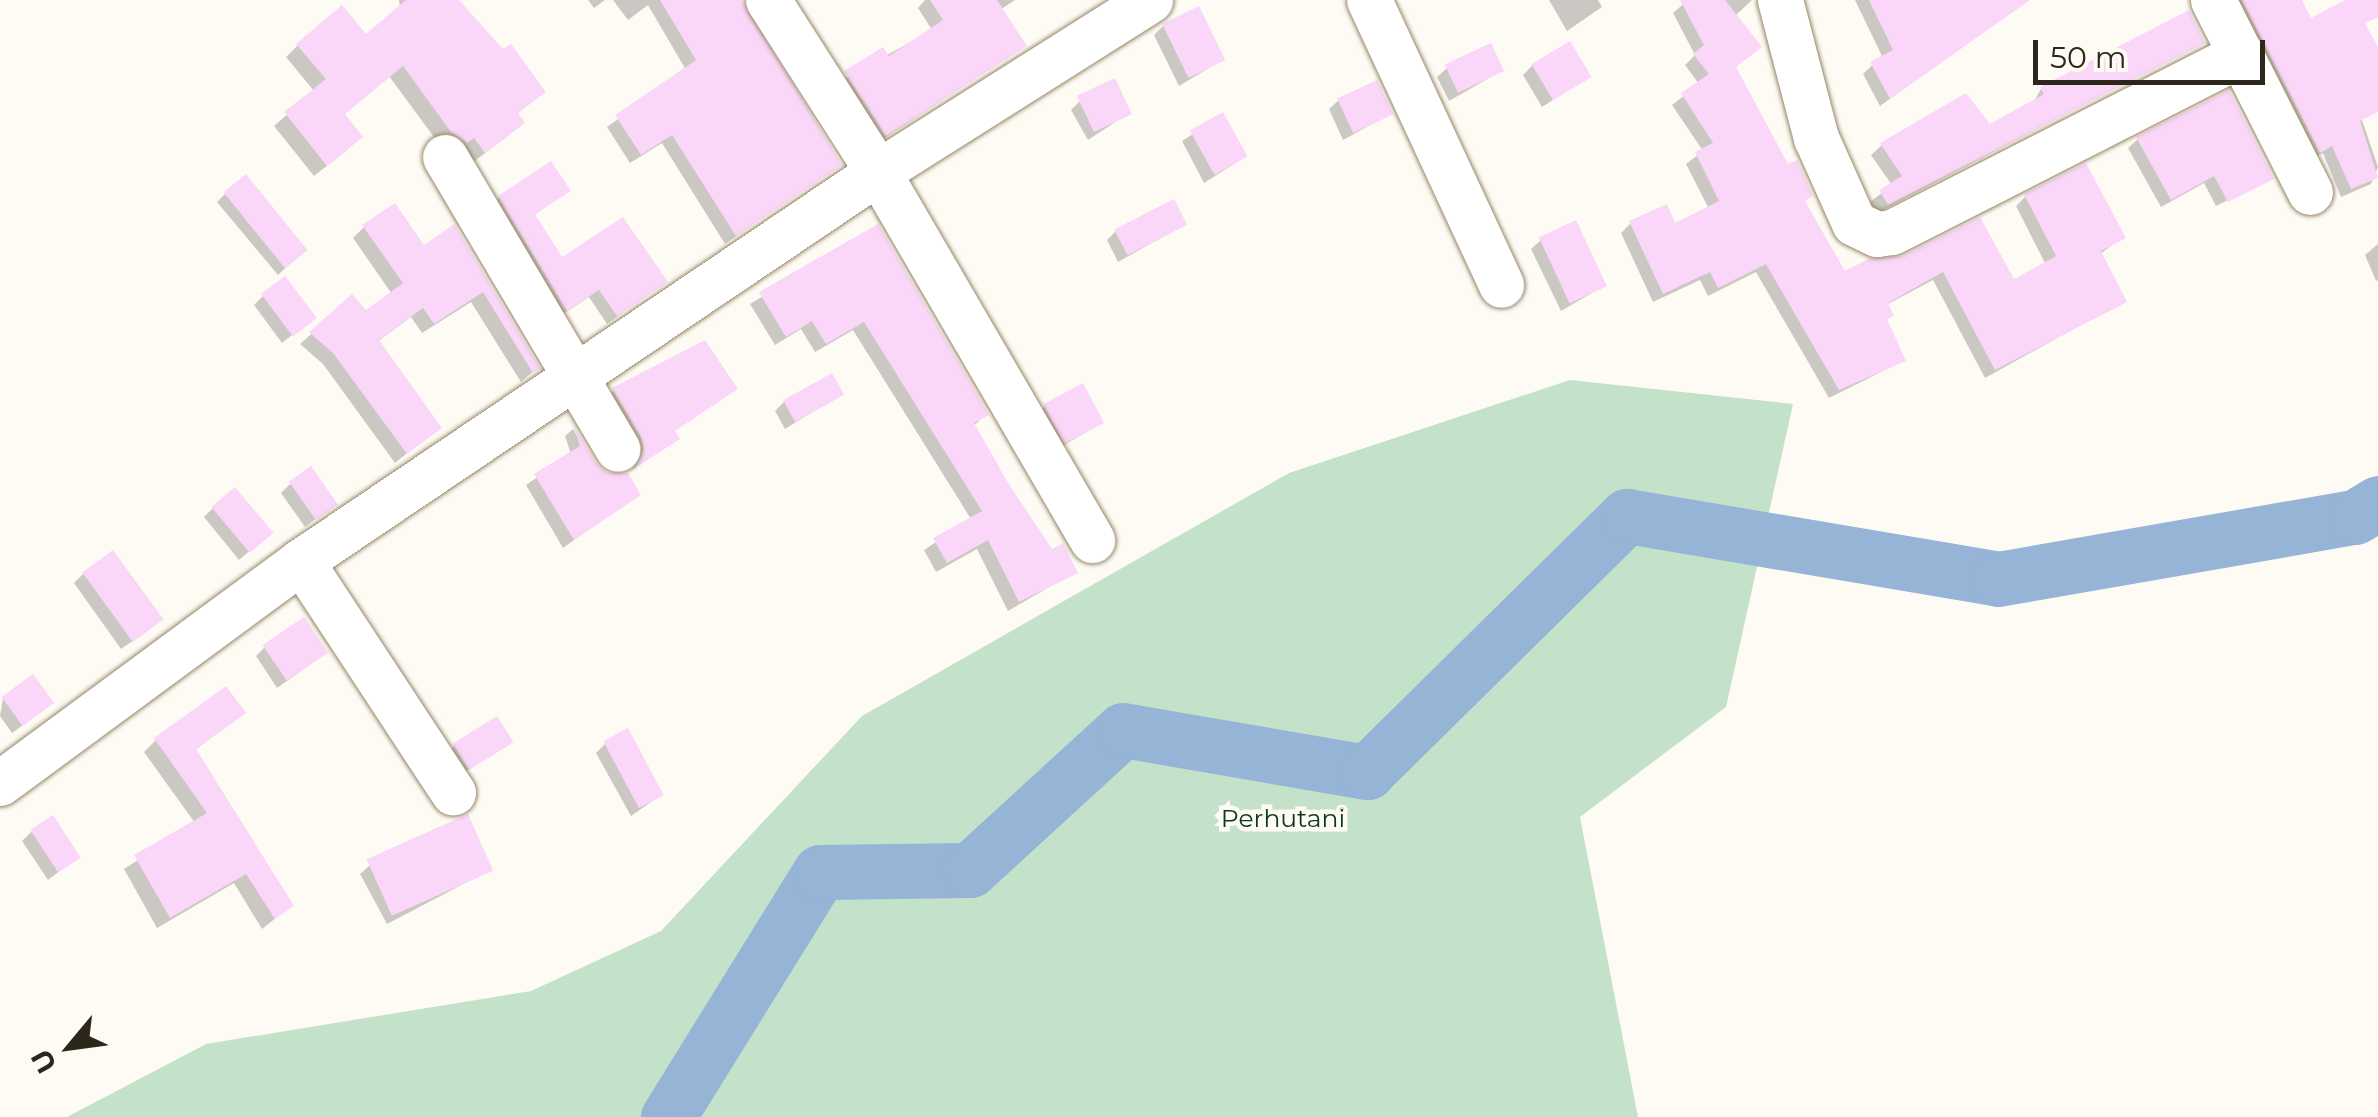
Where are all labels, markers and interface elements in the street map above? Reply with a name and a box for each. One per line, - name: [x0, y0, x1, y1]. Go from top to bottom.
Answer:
- scale bar: [2038, 20, 2270, 82]
- text: 50 m: [2050, 39, 2127, 76]
- park label: Perhutani: [1221, 803, 1345, 833]
- north arrow: [20, 997, 120, 1097]
- text: U: [24, 1044, 64, 1079]

